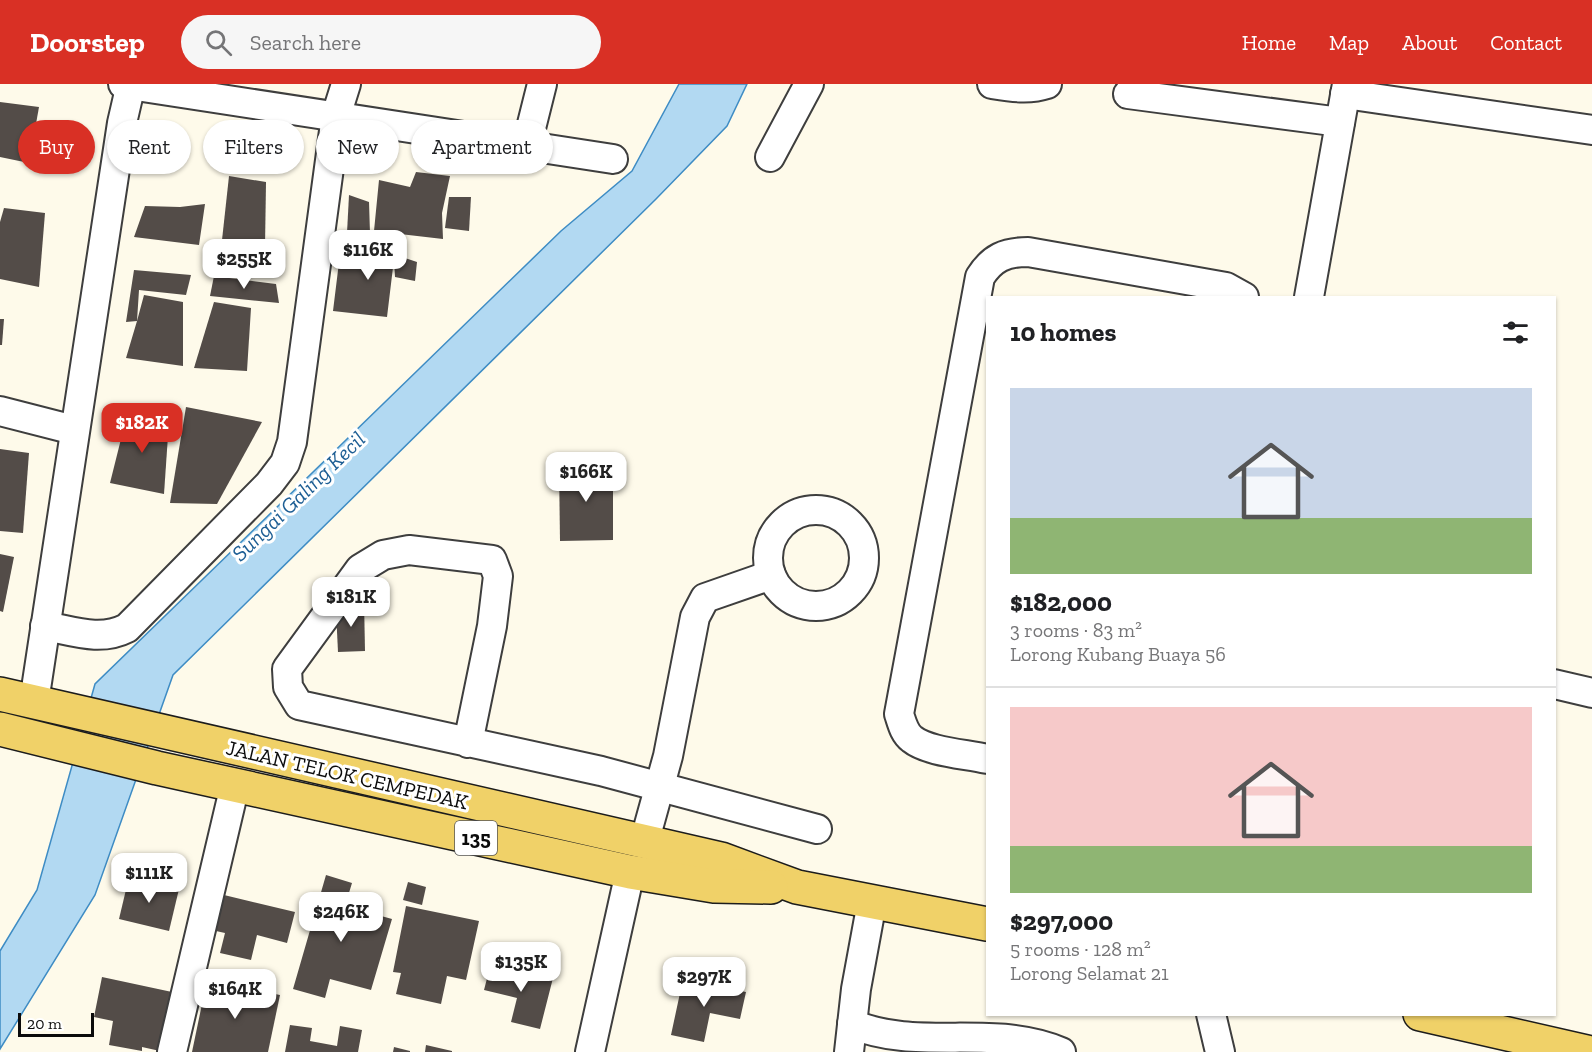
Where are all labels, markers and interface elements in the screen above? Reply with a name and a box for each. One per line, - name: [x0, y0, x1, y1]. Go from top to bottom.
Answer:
- search box: [181, 15, 601, 69]
- text: Doorstep: [30, 26, 145, 59]
- icon: search: [202, 26, 235, 59]
- text: Search here: [250, 29, 361, 56]
- text: Home: [1242, 30, 1296, 55]
- text: Map: [1329, 30, 1369, 55]
- text: About: [1402, 30, 1457, 55]
- text: Contact: [1490, 30, 1562, 55]
- chip: Buy: [18, 120, 95, 174]
- chip: Rent: [107, 120, 191, 174]
- chip: Filters: [203, 120, 304, 174]
- chip: New: [316, 120, 399, 174]
- chip: Apartment: [411, 120, 553, 174]
- pin: $116K: [326, 230, 410, 281]
- text: $116K: [343, 237, 393, 261]
- pin: $255K: [202, 239, 286, 290]
- text: $255K: [217, 246, 271, 270]
- text: 10 homes: [1010, 316, 1116, 348]
- icon: filters: [1499, 316, 1532, 349]
- pin: $182K: [100, 403, 184, 454]
- text: $182K: [116, 410, 168, 434]
- water label: Sungai Galing Kecil: [226, 426, 371, 567]
- icon: home: [1217, 427, 1325, 535]
- pin: $166K: [544, 452, 628, 503]
- text: $166K: [560, 459, 612, 483]
- pin: $181K: [309, 577, 393, 628]
- text: $181K: [326, 584, 376, 608]
- text: $182,000: [1010, 586, 1112, 618]
- text: 3 rooms · 83 m²: [1010, 618, 1142, 642]
- text: Lorong Kubang Buaya 56: [1010, 642, 1226, 666]
- street label: JALAN TELOK CEMPEDAK: [224, 735, 471, 815]
- icon: home: [1217, 746, 1325, 854]
- road number: 135: [455, 821, 497, 855]
- pin: $111K: [107, 853, 191, 904]
- text: $111K: [125, 860, 173, 884]
- pin: $246K: [299, 892, 383, 943]
- text: $246K: [313, 899, 369, 923]
- text: $297,000: [1010, 905, 1113, 937]
- text: 5 rooms · 128 m²: [1010, 937, 1151, 961]
- pin: $135K: [479, 942, 563, 993]
- text: $135K: [495, 949, 547, 973]
- pin: $297K: [662, 957, 746, 1008]
- text: Lorong Selamat 21: [1010, 961, 1169, 985]
- text: $297K: [677, 964, 731, 988]
- pin: $164K: [193, 969, 277, 1020]
- text: $164K: [208, 976, 262, 1000]
- scale bar: [18, 1010, 94, 1038]
- text: 20 m: [27, 1014, 62, 1033]

